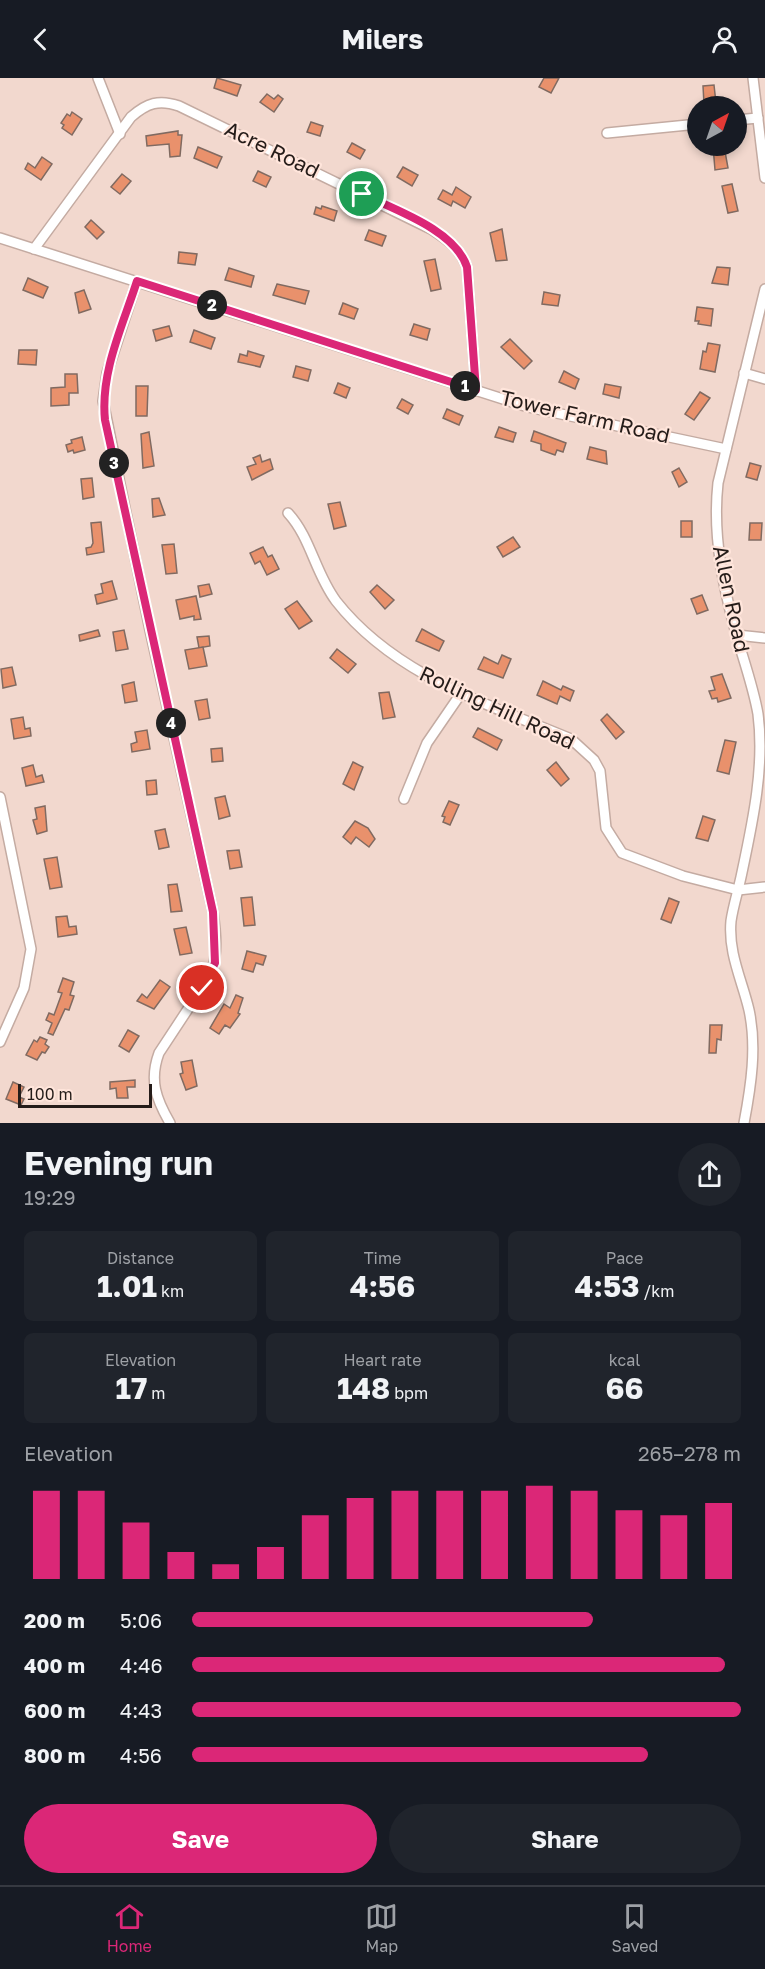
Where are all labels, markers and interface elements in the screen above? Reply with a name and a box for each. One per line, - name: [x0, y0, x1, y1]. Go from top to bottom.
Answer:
- icon: back: [24, 23, 57, 56]
- text: Milers: [342, 23, 423, 55]
- icon: person: [708, 23, 741, 56]
- north arrow: [687, 96, 747, 156]
- map controls: [687, 96, 747, 156]
- street label: Acre Road: [221, 115, 324, 183]
- pin: [336, 168, 387, 219]
- icon: arrive: [345, 177, 378, 210]
- pin: 2: [197, 290, 227, 320]
- text: 2: [207, 295, 217, 315]
- pin: 1: [450, 371, 480, 401]
- text: 1: [461, 376, 469, 396]
- street label: Tower Farm Road: [498, 384, 673, 448]
- pin: 3: [99, 448, 129, 478]
- text: 3: [109, 453, 119, 473]
- street label: Allen Road: [708, 543, 756, 655]
- street label: Rolling Hill Road: [416, 660, 579, 754]
- pin: 4: [156, 708, 186, 738]
- text: 4: [166, 713, 176, 733]
- pin: [176, 962, 227, 1013]
- icon: check: [185, 971, 218, 1004]
- scale bar: [18, 1081, 152, 1108]
- text: 100 m: [27, 1084, 73, 1104]
- text: Evening run: [24, 1143, 213, 1182]
- button: share: [678, 1143, 741, 1206]
- text: 19:29: [24, 1185, 76, 1209]
- text: Distance: [107, 1248, 174, 1268]
- text: Time: [364, 1248, 401, 1268]
- text: Pace: [606, 1248, 643, 1268]
- text: 1.01: [97, 1268, 157, 1304]
- text: 4:56: [350, 1268, 415, 1304]
- text: 4:53: [575, 1268, 640, 1304]
- text: km: [157, 1281, 184, 1301]
- text: /km: [640, 1281, 674, 1301]
- text: Elevation: [105, 1350, 176, 1370]
- text: Heart rate: [343, 1350, 422, 1370]
- text: kcal: [609, 1350, 640, 1370]
- text: 17: [116, 1370, 147, 1406]
- text: 148: [337, 1370, 390, 1406]
- text: 66: [605, 1370, 644, 1406]
- text: m: [147, 1383, 165, 1403]
- text: bpm: [390, 1383, 428, 1403]
- text: Elevation: [24, 1441, 113, 1465]
- text: 265–278 m: [638, 1441, 741, 1465]
- text: 200 m: [24, 1608, 85, 1632]
- text: 5:06: [120, 1608, 162, 1632]
- text: 400 m: [24, 1653, 85, 1677]
- text: 4:46: [120, 1653, 163, 1677]
- text: 600 m: [24, 1698, 85, 1722]
- text: 4:43: [120, 1698, 162, 1722]
- text: 800 m: [24, 1743, 85, 1767]
- text: 4:56: [120, 1743, 162, 1767]
- button: Save: [24, 1804, 377, 1873]
- button: Share: [389, 1804, 741, 1873]
- tab: Home: [107, 1900, 152, 1956]
- tab: Map: [365, 1900, 398, 1956]
- tab: Saved: [612, 1900, 658, 1956]

